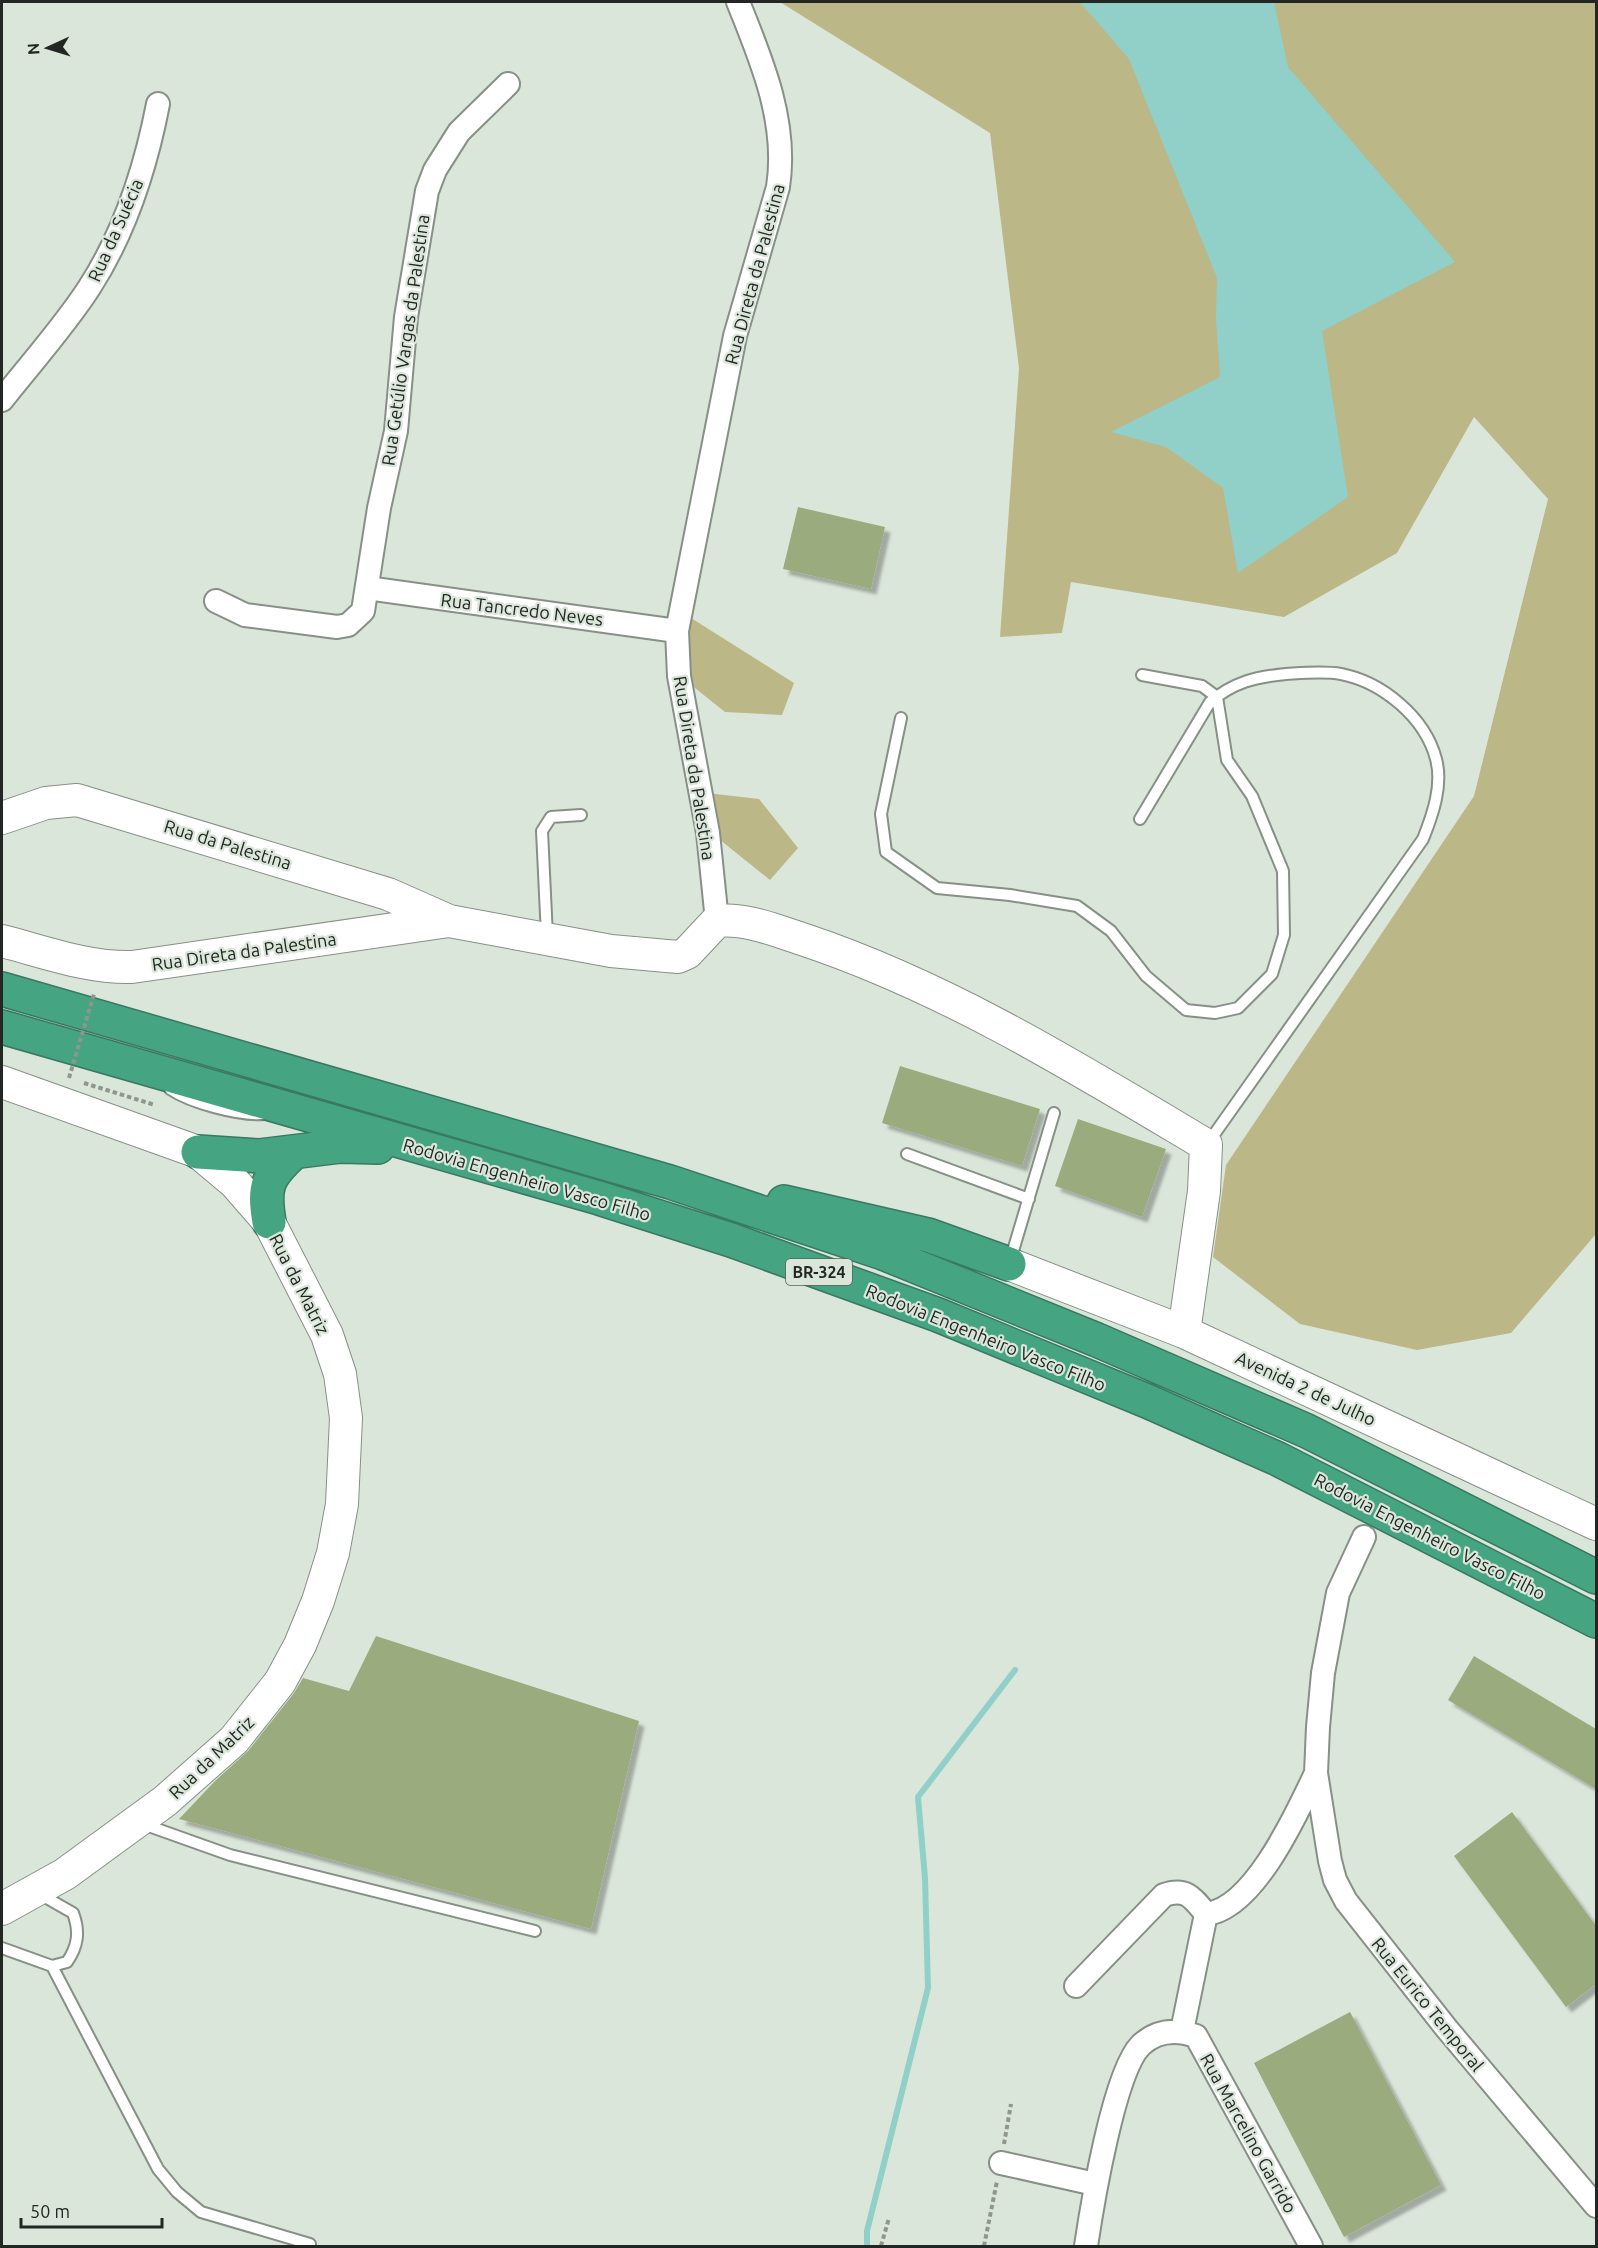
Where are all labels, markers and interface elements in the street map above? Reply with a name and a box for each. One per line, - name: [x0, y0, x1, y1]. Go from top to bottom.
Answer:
- north arrow: [18, 18, 78, 78]
- text: N: [24, 42, 42, 56]
- street label: Rua da Suécia: [83, 175, 147, 285]
- street label: Rua Direta da Palestina: [720, 181, 788, 367]
- street label: Rua Getúlio Vargas da Palestina: [377, 213, 433, 467]
- street label: Rua Tancredo Neves: [440, 589, 604, 629]
- street label: Rua Direta da Palestina: [671, 674, 719, 862]
- street label: Rua da Palestina: [162, 815, 294, 873]
- street label: Rua Direta da Palestina: [150, 928, 338, 974]
- street label: Rodovia Engenheiro Vasco Filho: [401, 1134, 653, 1224]
- street label: Rua da Matriz: [266, 1230, 334, 1338]
- road number: BR-324: [786, 1259, 852, 1285]
- street label: Rodovia Engenheiro Vasco Filho: [863, 1280, 1109, 1394]
- street label: Avenida 2 de Julho: [1233, 1347, 1379, 1429]
- street label: Rodovia Engenheiro Vasco Filho: [1311, 1469, 1549, 1603]
- street label: Rua da Matriz: [164, 1712, 258, 1802]
- street label: Rua Eurico Temporal: [1368, 1933, 1488, 2075]
- street label: Rua Marcelino Garrido: [1197, 2050, 1301, 2216]
- scale bar: [21, 2191, 162, 2229]
- text: 50 m: [30, 2201, 70, 2221]

